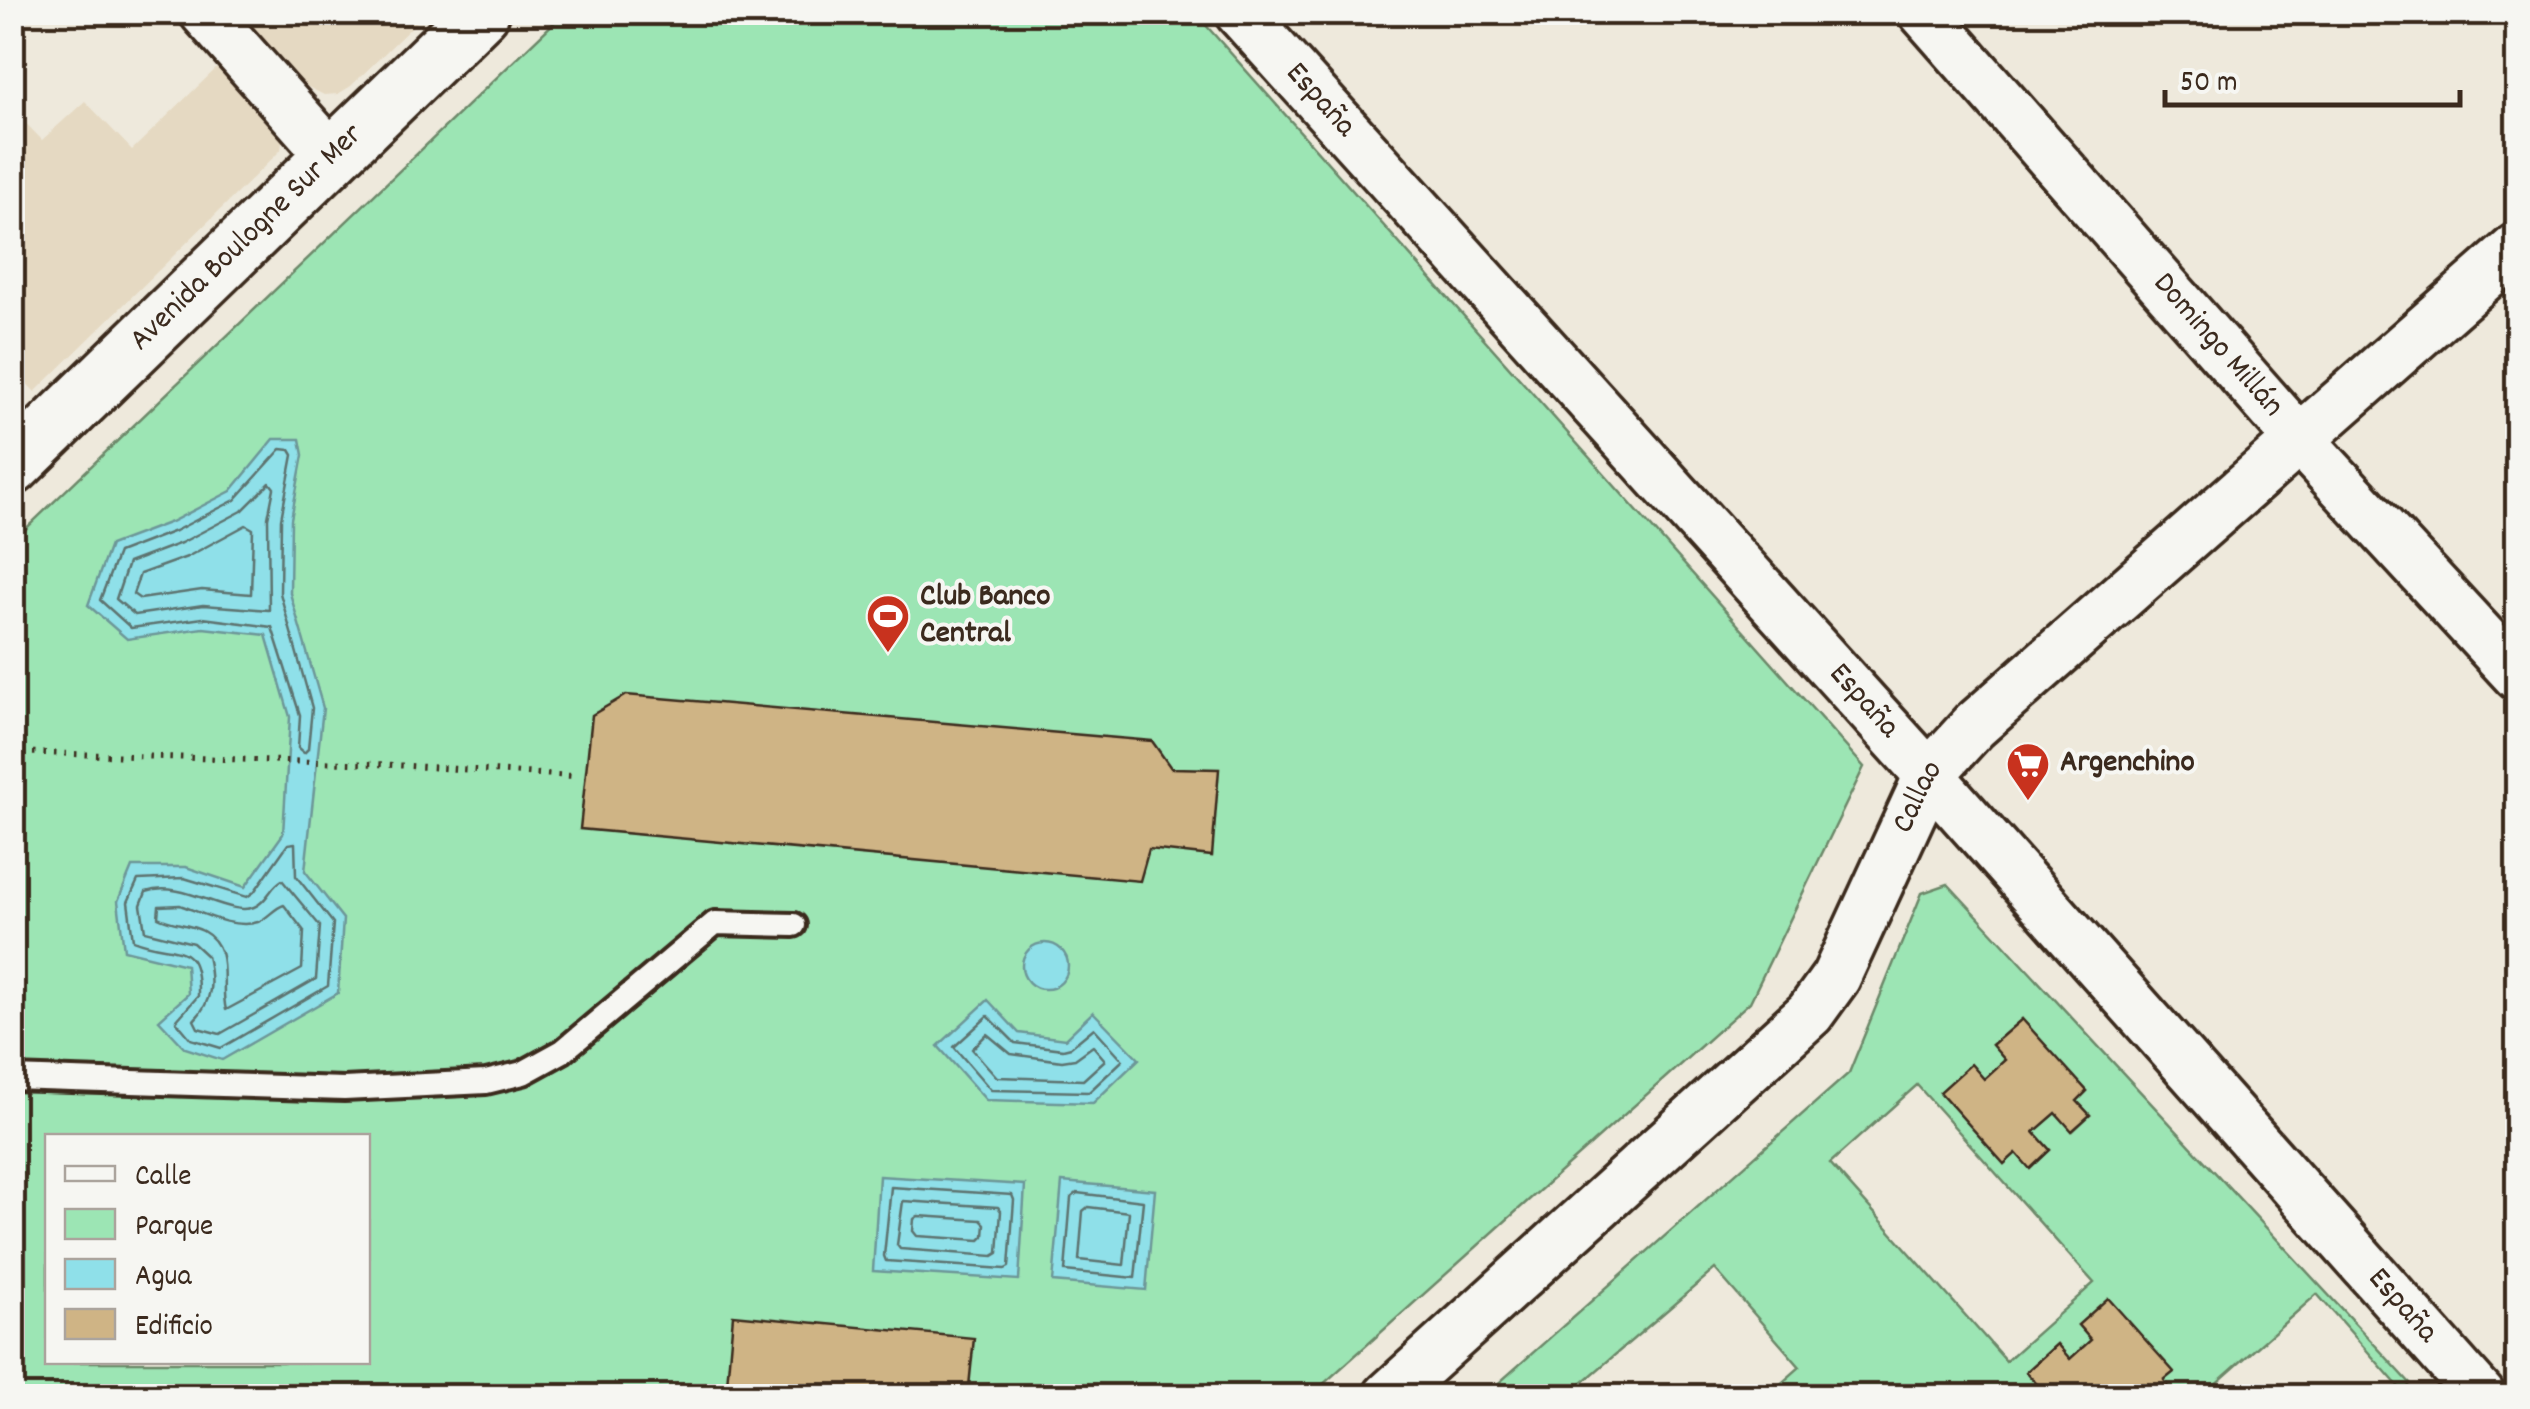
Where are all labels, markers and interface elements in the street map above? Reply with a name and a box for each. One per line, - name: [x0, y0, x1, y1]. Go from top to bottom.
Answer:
- scale bar: [2165, 45, 2460, 107]
- street label: España: [1273, 53, 1367, 150]
- text: 50 m: [2180, 63, 2238, 106]
- street label: Avenida Boulogne Sur Mer: [120, 114, 375, 363]
- street label: Domingo Millán: [2140, 263, 2294, 429]
- place label: Club Banco Central: [920, 575, 1050, 658]
- sports icon: Club Banco Central: [865, 593, 911, 654]
- street label: España: [1816, 654, 1910, 750]
- supermarket icon: Argenchino: [2005, 741, 2051, 802]
- place label: Argenchino: [2060, 741, 2195, 787]
- street label: Callao: [1882, 750, 1955, 841]
- legend: [45, 1134, 370, 1364]
- text: Calle: [135, 1157, 191, 1200]
- text: Parque: [135, 1207, 213, 1250]
- text: Agua: [135, 1257, 192, 1300]
- street label: España: [2355, 1259, 2448, 1355]
- text: Edificio: [135, 1307, 213, 1350]

